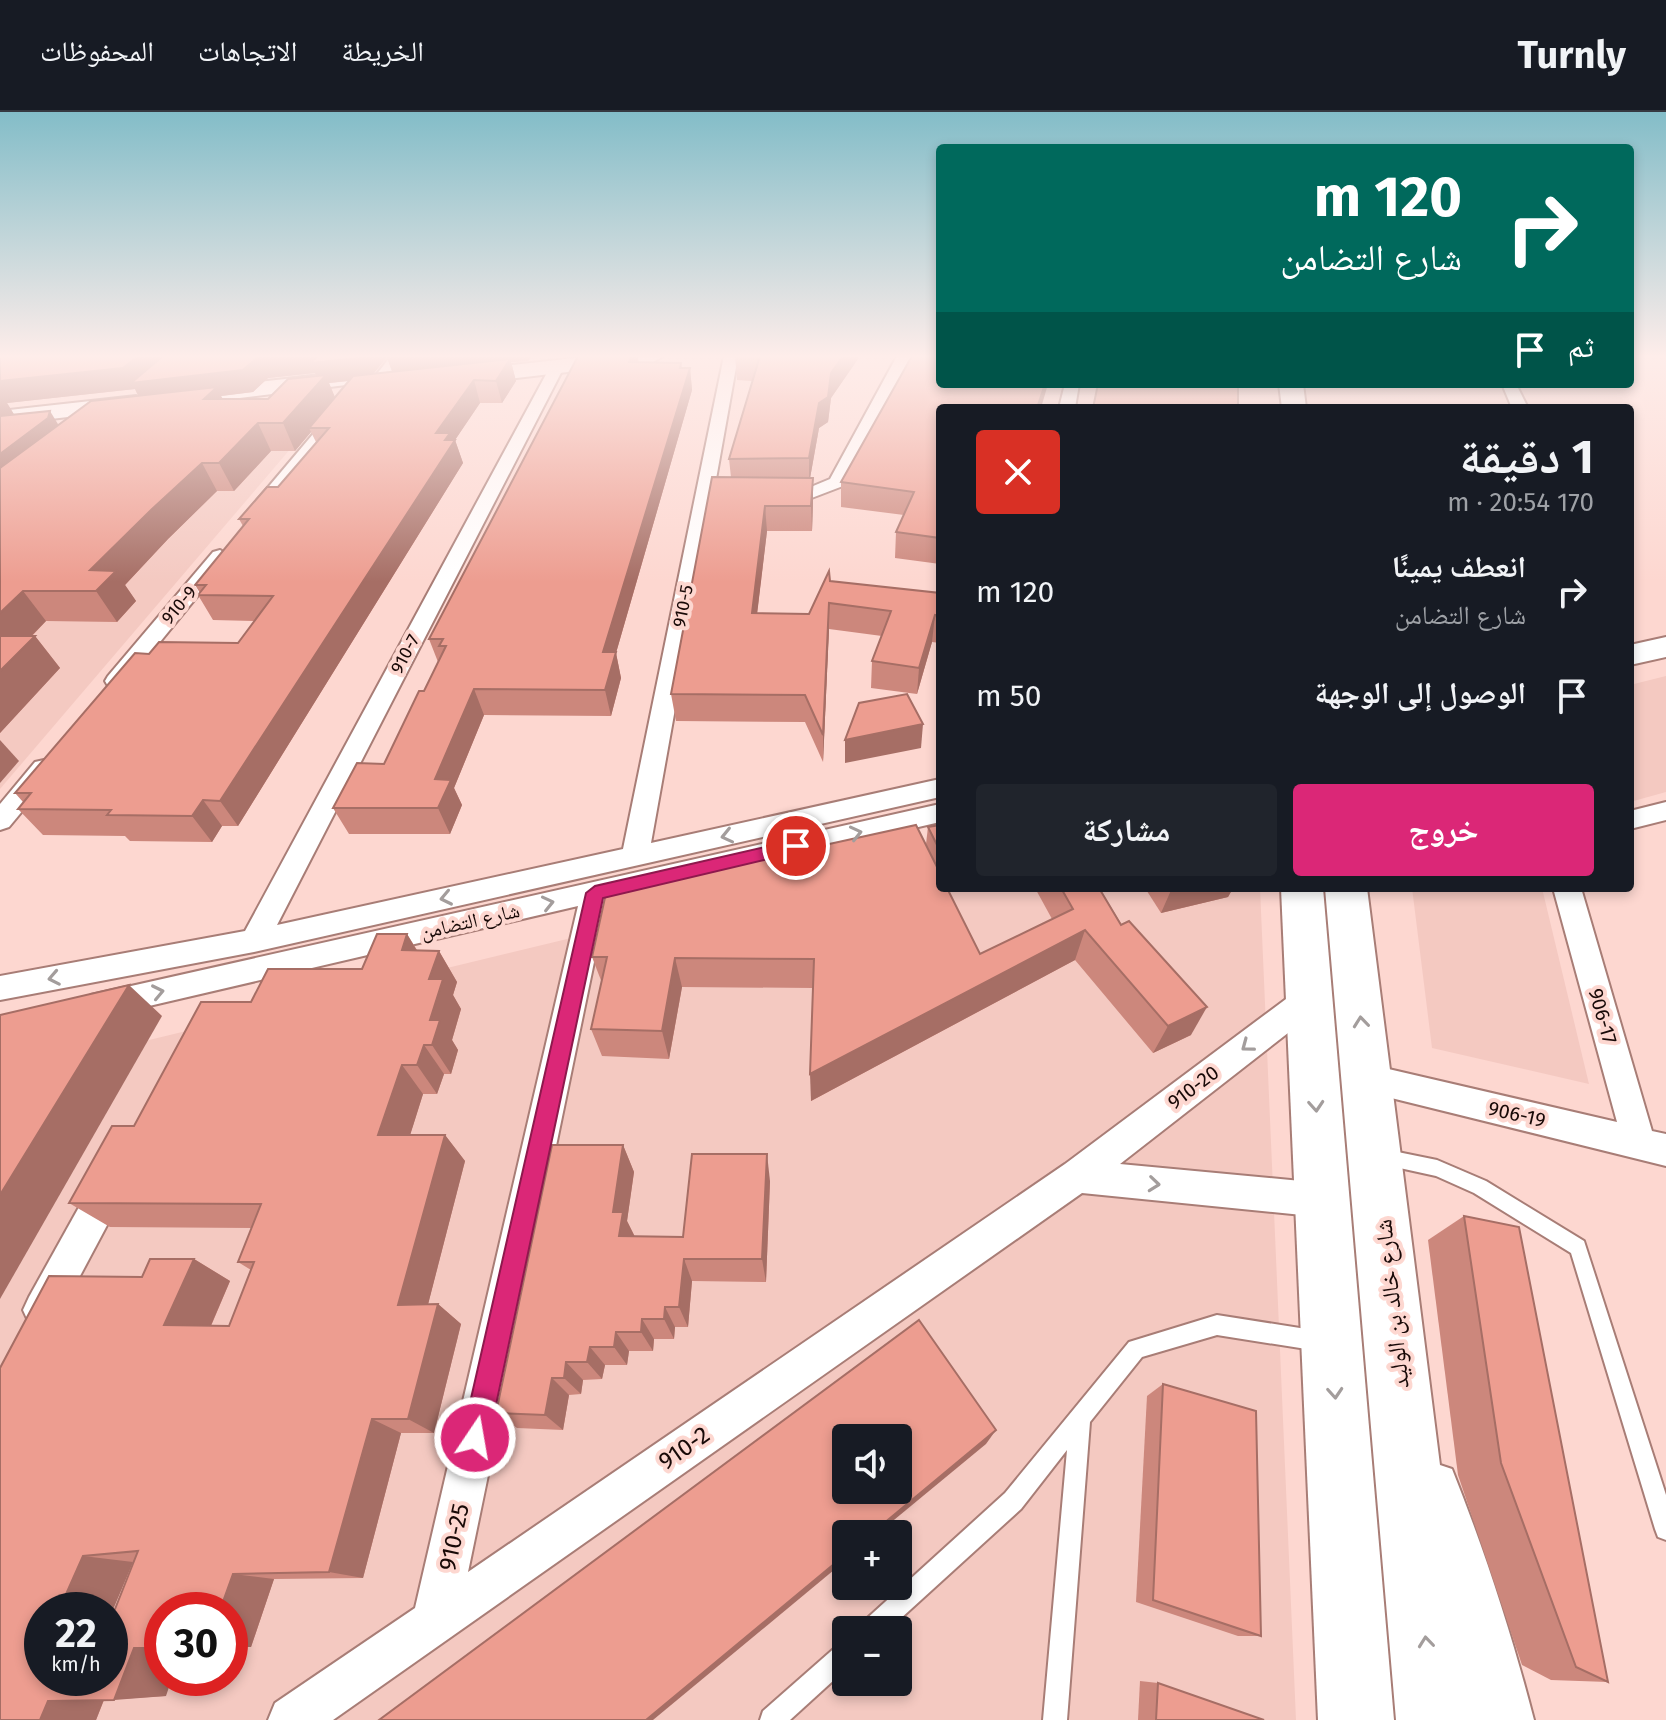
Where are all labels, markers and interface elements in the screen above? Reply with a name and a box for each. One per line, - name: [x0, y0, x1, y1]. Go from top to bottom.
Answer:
- text: Turnly: [1518, 32, 1626, 78]
- text: المحفوظات: [40, 35, 154, 68]
- text: الاتجاهات: [198, 35, 297, 68]
- text: الخريطة: [341, 35, 424, 68]
- text: 120 m: [1314, 164, 1462, 231]
- icon: right: [1490, 176, 1594, 280]
- text: شارع التضامن: [1280, 236, 1462, 280]
- icon: arrive: [1508, 328, 1552, 372]
- text: ثم: [1568, 329, 1594, 365]
- text: 1 دقيقة: [1460, 428, 1594, 486]
- button: close: [976, 430, 1060, 514]
- text: 170 m · 20:54: [1447, 487, 1594, 518]
- text: انعطف يمينًا: [1392, 549, 1526, 585]
- icon: right: [1550, 570, 1594, 614]
- text: 120 m: [976, 574, 1054, 610]
- street label: 910-9: [157, 581, 201, 629]
- street label: 910-5: [668, 583, 698, 629]
- text: شارع التضامن: [1395, 600, 1526, 631]
- street label: 910-7: [386, 631, 424, 677]
- icon: arrive: [1550, 674, 1594, 718]
- text: الوصول إلى الوجهة: [1315, 675, 1526, 711]
- text: 50 m: [976, 678, 1041, 714]
- button: مشاركة: [976, 784, 1277, 876]
- button: خروج: [1293, 784, 1594, 876]
- pin: [762, 812, 830, 880]
- icon: arrive: [774, 824, 818, 868]
- one-way arrow: [849, 825, 863, 842]
- one-way arrow: [721, 827, 735, 844]
- one-way arrow: [440, 889, 454, 906]
- one-way arrow: [541, 895, 555, 912]
- street label: شارع التضامن: [418, 898, 522, 945]
- one-way arrow: [48, 969, 61, 986]
- one-way arrow: [151, 984, 165, 1001]
- street label: 906-17: [1584, 986, 1622, 1047]
- one-way arrow: [1352, 1015, 1369, 1028]
- one-way arrow: [1241, 1037, 1256, 1051]
- street label: 910-20: [1163, 1060, 1223, 1114]
- street label: 906-19: [1486, 1096, 1548, 1132]
- one-way arrow: [1307, 1100, 1324, 1113]
- one-way arrow: [1148, 1175, 1161, 1192]
- street label: شارع خالد بن الوليد: [1369, 1218, 1416, 1390]
- one-way arrow: [1326, 1387, 1343, 1400]
- position arrow: [433, 1396, 517, 1480]
- street label: 910-2: [653, 1420, 715, 1476]
- map controls: [832, 1424, 912, 1696]
- button: sound: [832, 1424, 912, 1504]
- street label: 910-25: [433, 1501, 475, 1573]
- button: +: [832, 1520, 912, 1600]
- speed limit sign: 30: [144, 1592, 248, 1696]
- text: 22: [55, 1610, 97, 1658]
- button: −: [832, 1616, 912, 1696]
- one-way arrow: [1418, 1635, 1435, 1648]
- text: km/h: [51, 1652, 101, 1676]

